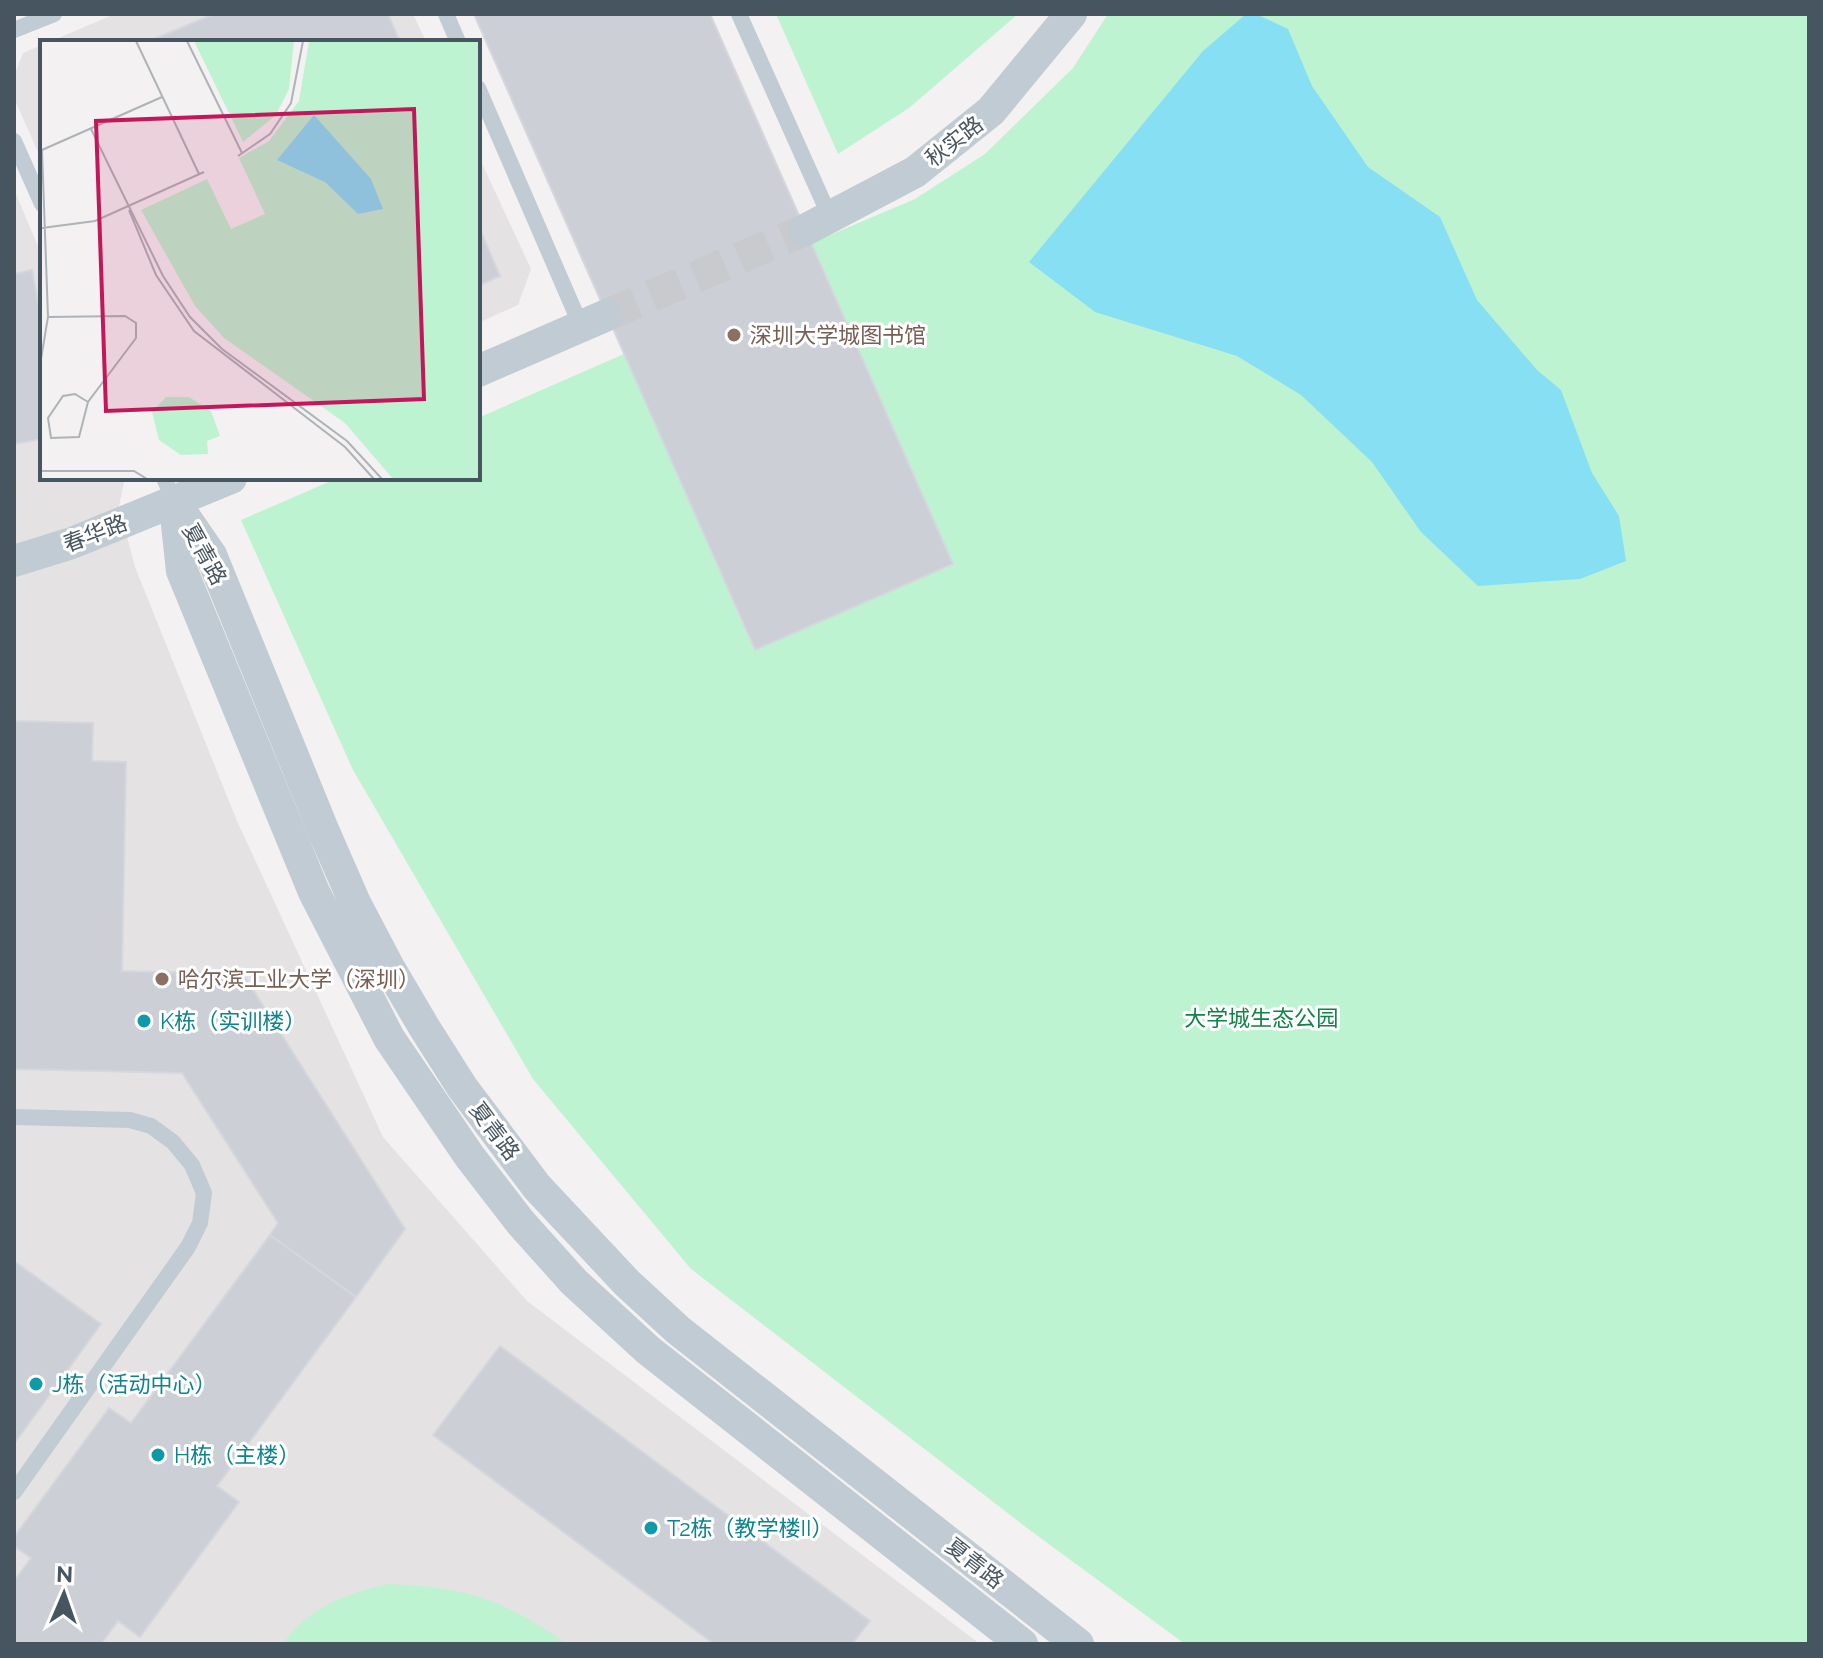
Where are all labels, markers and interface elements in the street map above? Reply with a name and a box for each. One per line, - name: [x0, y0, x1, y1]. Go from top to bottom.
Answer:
- inset map: [40, 40, 480, 480]
- street label: 秋实路: [920, 110, 988, 172]
- place label: 深圳大学城图书馆: [750, 322, 926, 348]
- marker: 深圳大学城图书馆: [725, 326, 743, 344]
- street label: 春华路: [60, 509, 130, 557]
- street label: 夏青路: [178, 519, 232, 589]
- place label: 哈尔滨工业大学（深圳）: [178, 966, 420, 992]
- marker: 哈尔滨工业大学（深圳）: [153, 970, 171, 988]
- park label: 大学城生态公园: [1184, 1005, 1338, 1031]
- place label: K栋（实训楼）: [160, 1008, 306, 1034]
- marker: K栋（实训楼）: [135, 1012, 153, 1030]
- street label: 夏青路: [465, 1097, 525, 1165]
- place label: J栋（活动中心）: [52, 1371, 217, 1397]
- marker: J栋（活动中心）: [27, 1375, 45, 1393]
- place label: H栋（主楼）: [174, 1442, 300, 1468]
- marker: H栋（主楼）: [149, 1446, 167, 1464]
- place label: T2栋（教学楼II）: [667, 1515, 834, 1541]
- marker: T2栋（教学楼II）: [642, 1519, 660, 1537]
- street label: 夏青路: [941, 1532, 1009, 1594]
- north arrow: [24, 1554, 104, 1634]
- text: N: [56, 1561, 74, 1587]

